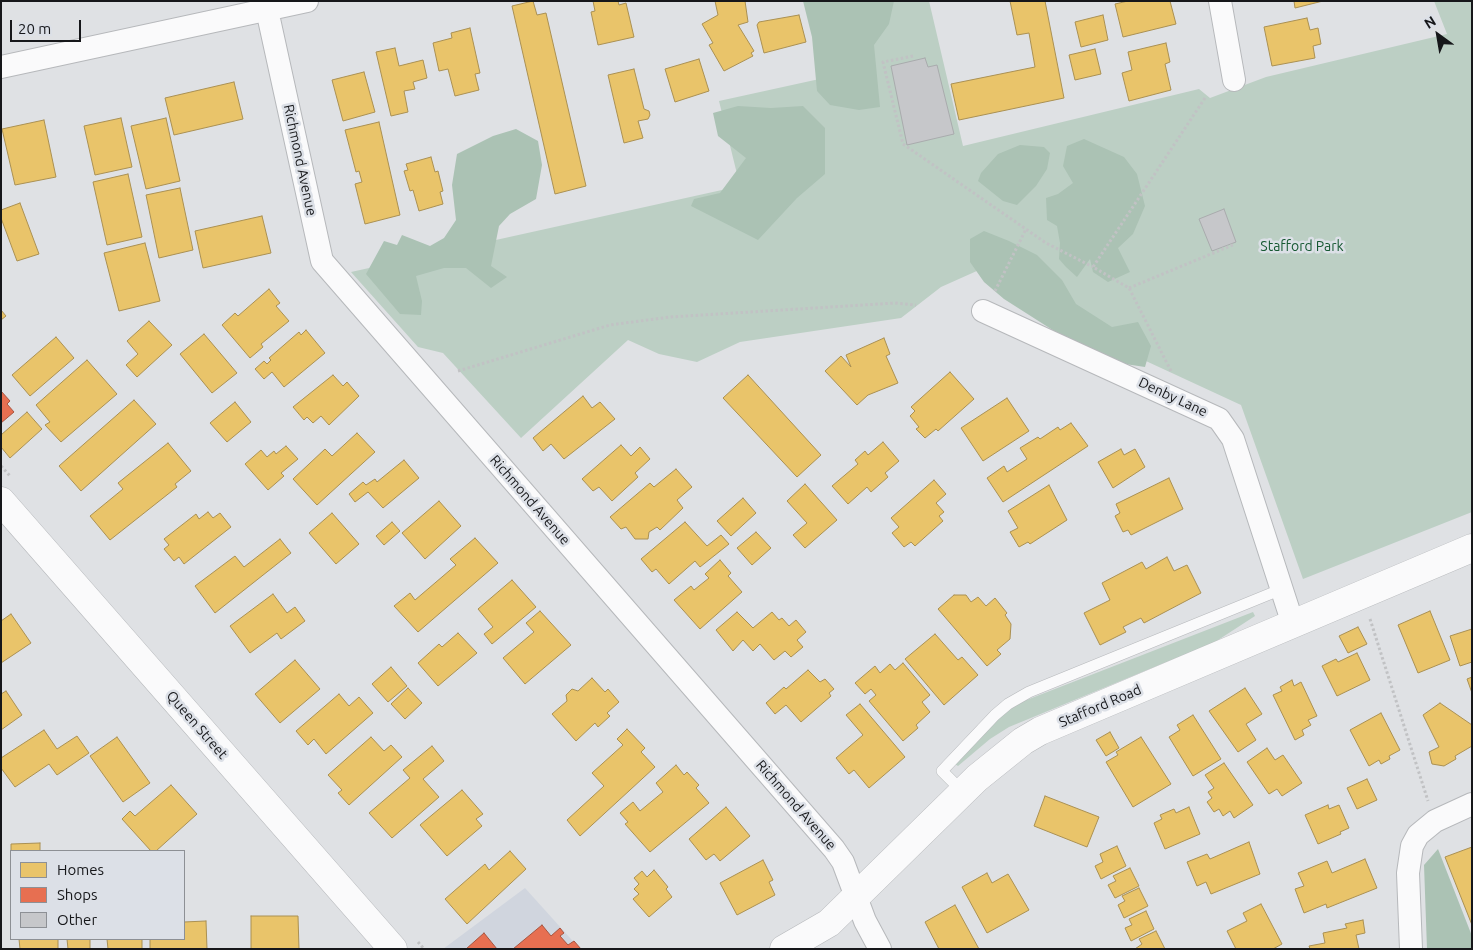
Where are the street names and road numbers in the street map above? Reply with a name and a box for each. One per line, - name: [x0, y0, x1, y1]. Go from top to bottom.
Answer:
- street label: Richmond Avenue: [280, 103, 320, 217]
- street label: Denby Lane: [1136, 374, 1210, 420]
- street label: Richmond Avenue: [486, 452, 574, 548]
- street label: Stafford Road: [1056, 681, 1144, 731]
- street label: Queen Street: [163, 688, 231, 762]
- street label: Richmond Avenue: [752, 757, 840, 853]

